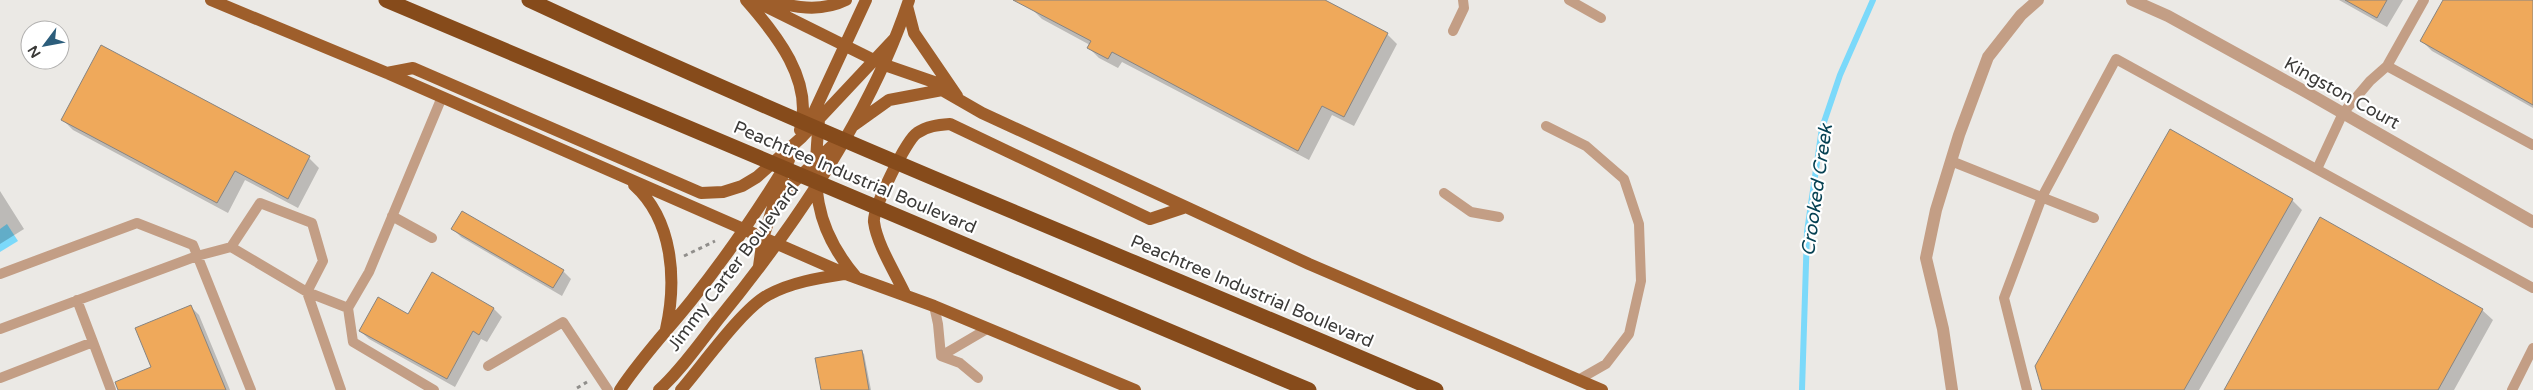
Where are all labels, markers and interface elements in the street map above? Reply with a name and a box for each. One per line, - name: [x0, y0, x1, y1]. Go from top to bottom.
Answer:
- north arrow: [20, 20, 70, 70]
- text: N: [24, 42, 45, 61]
- street label: Kingston Court: [2280, 52, 2404, 134]
- street label: Peachtree Industrial Boulevard: [730, 116, 980, 238]
- water label: Crooked Creek: [1797, 121, 1837, 258]
- street label: Jimmy Carter Boulevard: [663, 179, 803, 355]
- street label: Peachtree Industrial Boulevard: [1127, 230, 1377, 352]

